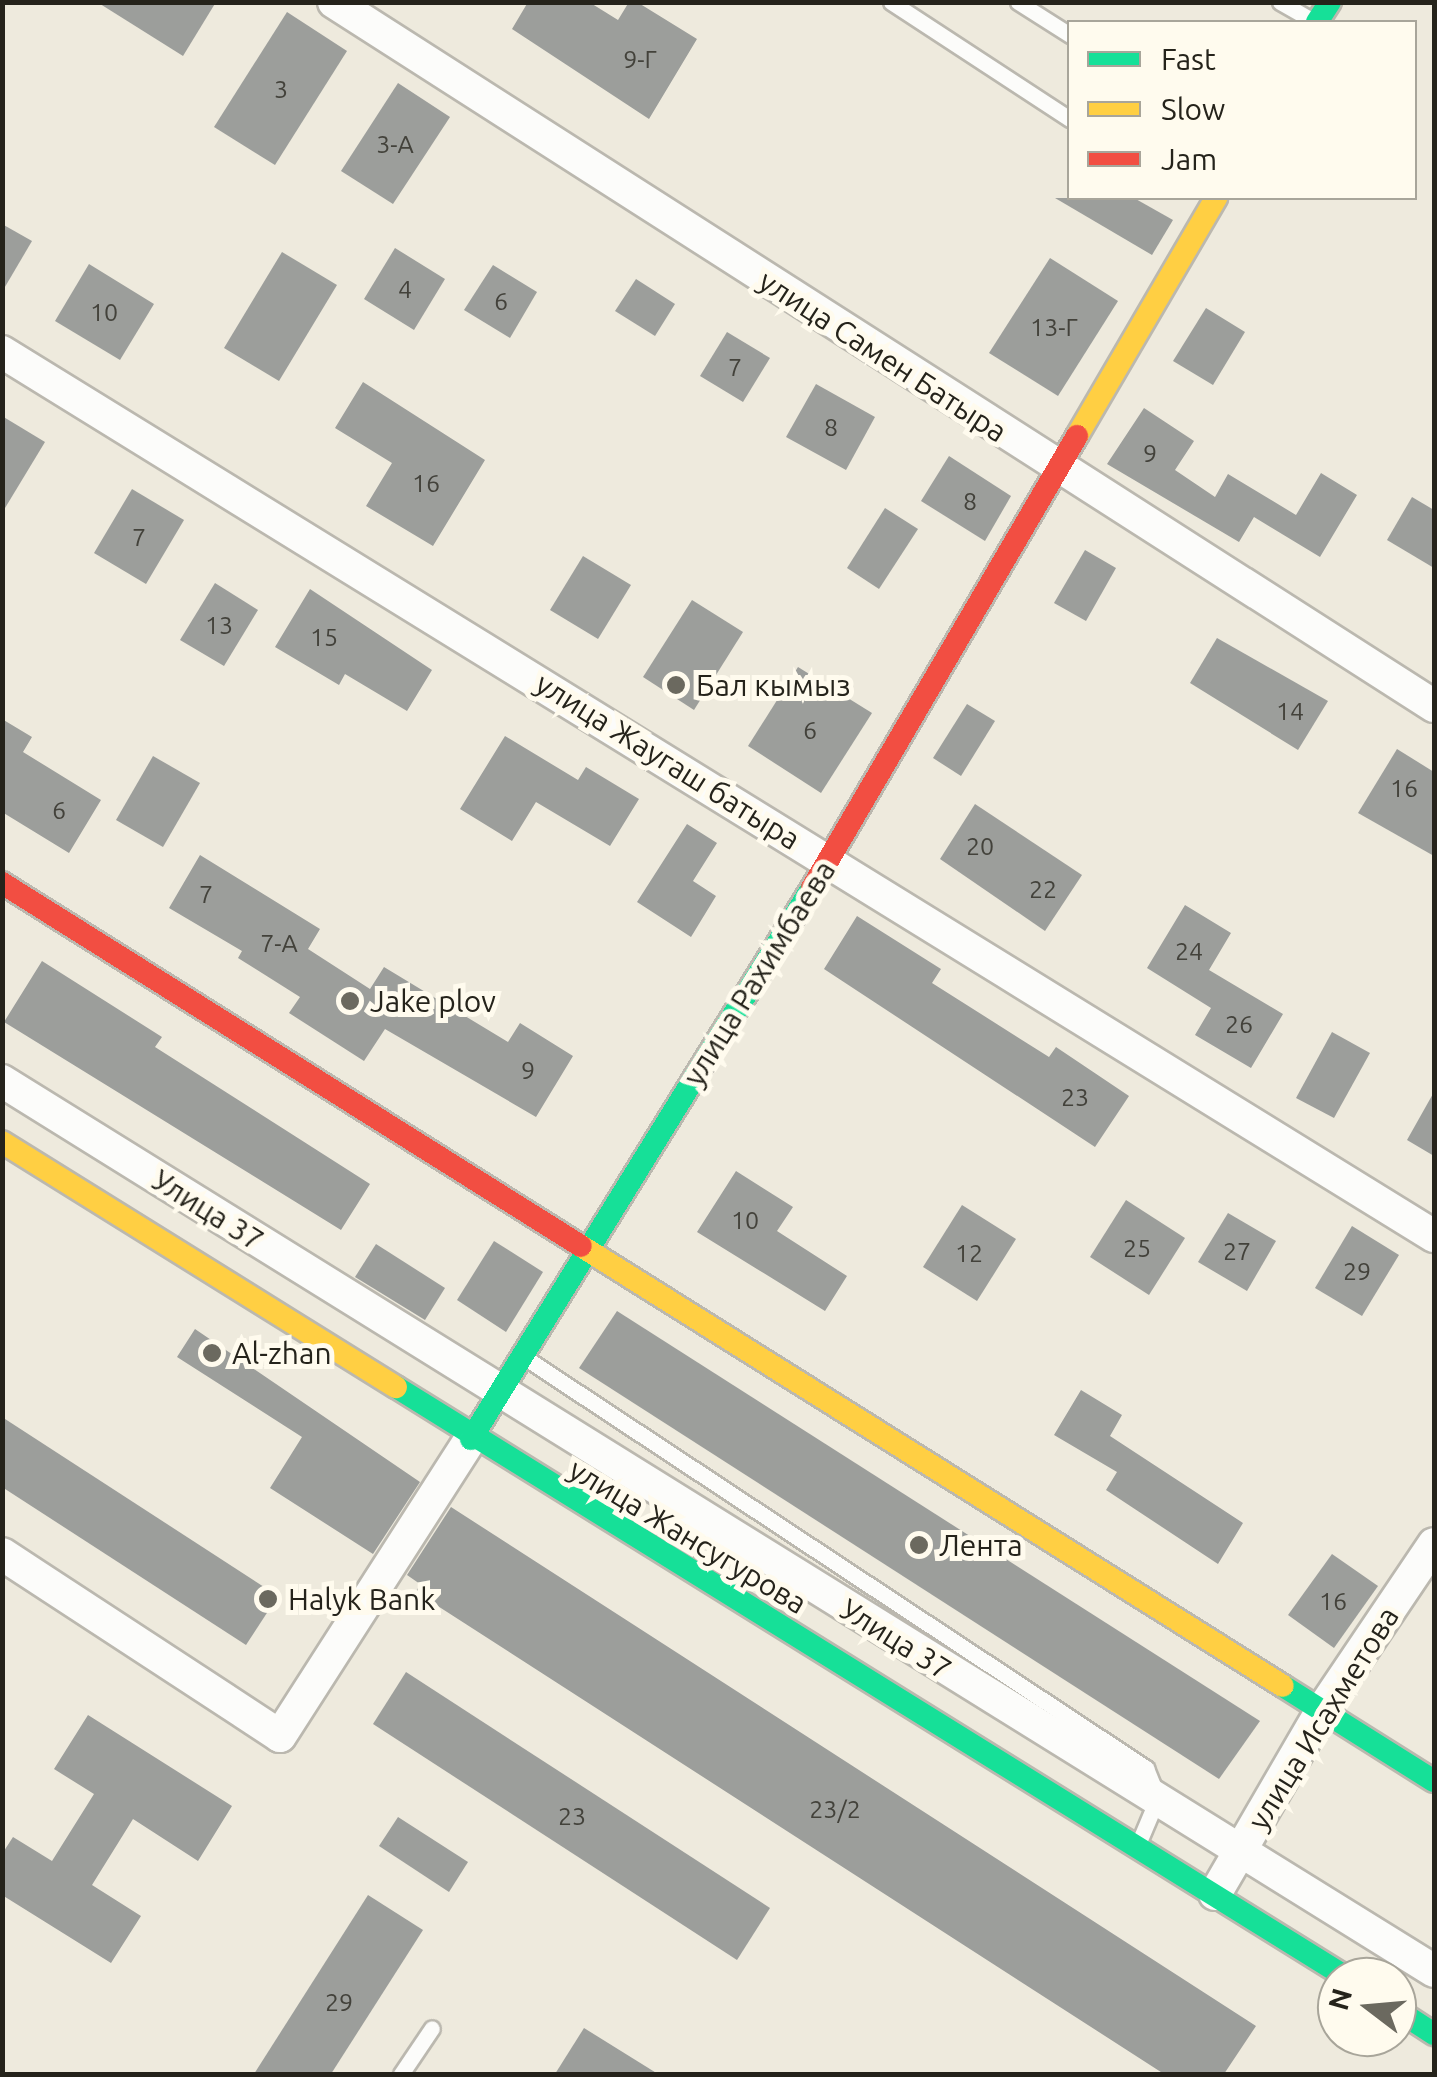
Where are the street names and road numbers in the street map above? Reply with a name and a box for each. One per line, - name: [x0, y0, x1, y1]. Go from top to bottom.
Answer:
- street label: улица Самен Батыра: [752, 262, 1014, 450]
- street label: улица Жаугаш батыра: [529, 665, 807, 857]
- street label: улица Рахимбаева: [675, 854, 843, 1092]
- street label: Улица 37: [146, 1162, 270, 1258]
- street label: улица Жансугурова: [563, 1451, 813, 1621]
- street label: Улица 37: [834, 1591, 958, 1687]
- street label: улица Исахметова: [1240, 1600, 1406, 1836]

